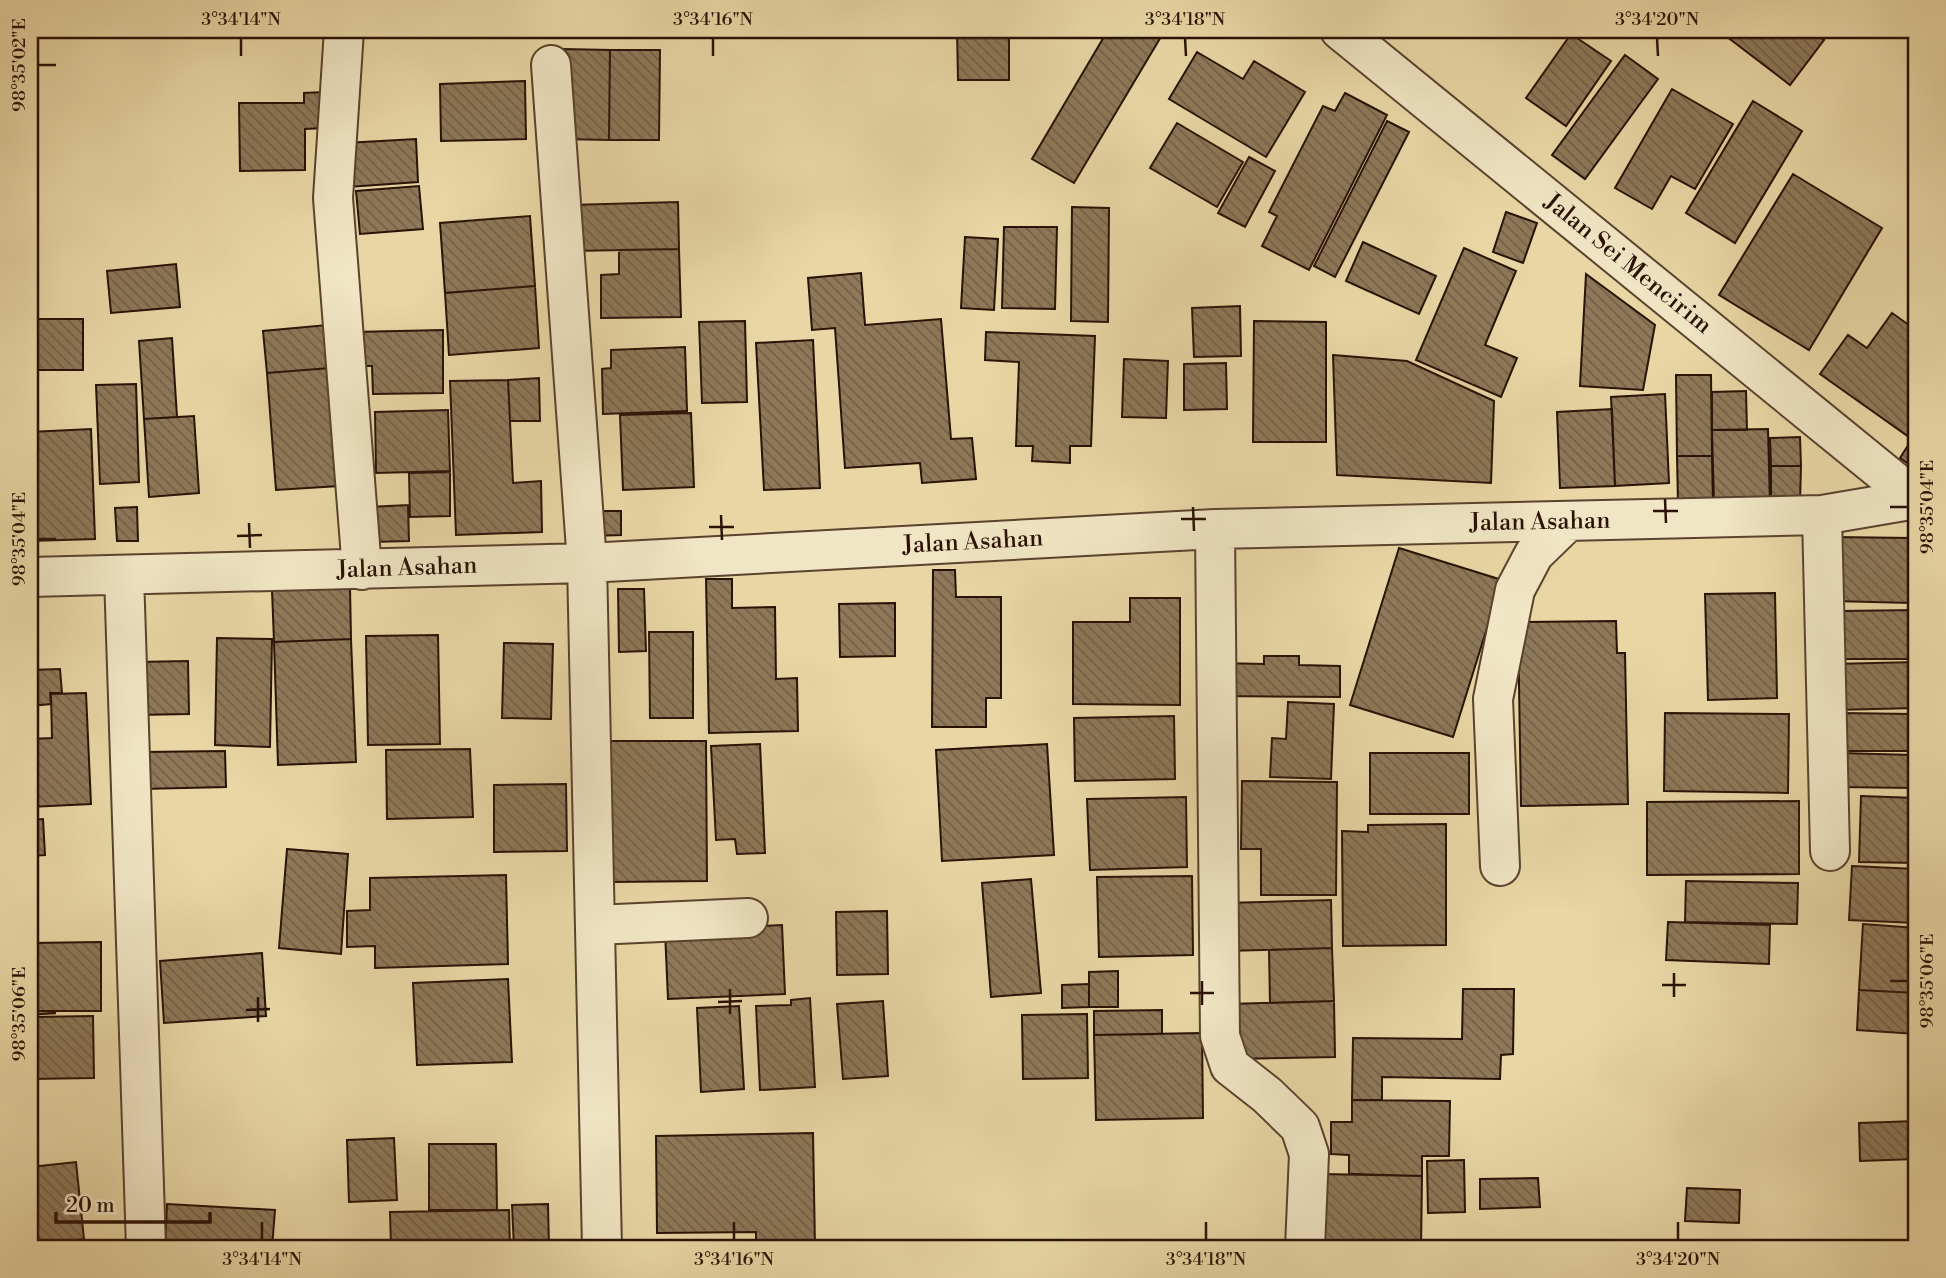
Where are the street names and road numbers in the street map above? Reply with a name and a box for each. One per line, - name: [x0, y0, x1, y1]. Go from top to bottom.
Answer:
- street label: Jalan Sei Mencirim: [1537, 187, 1718, 341]
- street label: Jalan Asahan: [1468, 506, 1611, 538]
- street label: Jalan Asahan: [901, 523, 1044, 561]
- street label: Jalan Asahan: [335, 551, 478, 585]

